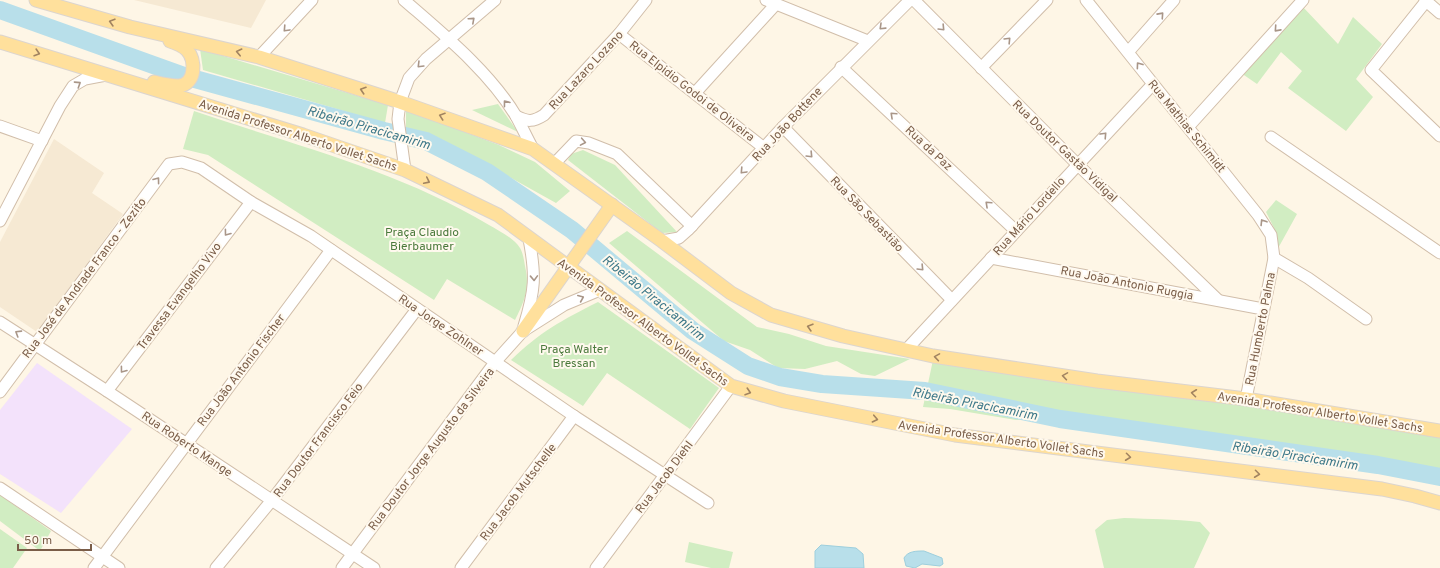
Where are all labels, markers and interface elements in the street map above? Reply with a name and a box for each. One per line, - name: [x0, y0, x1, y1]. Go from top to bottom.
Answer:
- one-way arrow: [1156, 12, 1164, 20]
- one-way arrow: [109, 18, 116, 27]
- one-way arrow: [468, 18, 475, 25]
- one-way arrow: [879, 22, 887, 30]
- one-way arrow: [937, 23, 945, 31]
- one-way arrow: [284, 24, 291, 31]
- one-way arrow: [1274, 24, 1282, 32]
- street label: Rua Lazaro Lozano: [546, 27, 628, 114]
- one-way arrow: [1003, 37, 1011, 45]
- street label: Rua Elpidio Godoi de Oliveira: [625, 38, 757, 146]
- one-way arrow: [34, 48, 41, 57]
- one-way arrow: [236, 49, 242, 57]
- one-way arrow: [417, 60, 425, 68]
- one-way arrow: [1137, 62, 1144, 69]
- street label: Rua Mathias Schimidt: [1144, 77, 1229, 176]
- one-way arrow: [74, 81, 81, 88]
- street label: Rua João Bottene: [749, 84, 826, 165]
- one-way arrow: [360, 86, 367, 95]
- street label: Avenida Professor Alberto Vollet Sachs: [196, 96, 399, 176]
- street label: Rua Doutor Gastão Vidigal: [1008, 97, 1120, 206]
- one-way arrow: [504, 101, 511, 108]
- water label: Ribeirão Piracicamirim: [305, 104, 432, 154]
- one-way arrow: [890, 112, 898, 120]
- one-way arrow: [439, 113, 446, 121]
- street label: Rua da Paz: [901, 123, 955, 175]
- one-way arrow: [1099, 133, 1106, 140]
- one-way arrow: [580, 138, 587, 146]
- one-way arrow: [805, 150, 813, 158]
- one-way arrow: [740, 166, 748, 174]
- street label: Rua São Sebastião: [826, 173, 907, 256]
- street label: Rua Mário Lordello: [990, 174, 1070, 259]
- one-way arrow: [422, 176, 430, 184]
- one-way arrow: [152, 178, 159, 185]
- street label: Rua José de Andrade Franco - Zezito: [19, 195, 151, 362]
- one-way arrow: [985, 201, 993, 209]
- one-way arrow: [1260, 219, 1267, 226]
- park label: Praça Claudio Bierbaumer: [385, 225, 459, 255]
- one-way arrow: [224, 229, 232, 236]
- street label: Travessa Evangelho Vivo: [134, 239, 226, 354]
- water label: Ribeirão Piracicamirim: [598, 252, 707, 345]
- street label: Avenida Professor Alberto Vollet Sachs: [554, 255, 731, 390]
- one-way arrow: [916, 263, 923, 271]
- street label: Rua João Antonio Ruggia: [1059, 263, 1194, 305]
- street label: Rua Humberto Palma: [1242, 271, 1280, 387]
- one-way arrow: [530, 275, 538, 281]
- street label: Rua Jorge Zohlner: [395, 291, 486, 361]
- one-way arrow: [578, 295, 585, 303]
- street label: Rua João Antonio Fischer: [194, 311, 290, 430]
- one-way arrow: [807, 323, 814, 332]
- one-way arrow: [15, 330, 22, 337]
- park label: Praça Walter Bressan: [540, 342, 608, 372]
- one-way arrow: [933, 353, 940, 361]
- street label: Rua Doutor Jorge Augusto da Silveira: [365, 365, 498, 534]
- one-way arrow: [120, 366, 128, 373]
- one-way arrow: [1062, 372, 1068, 381]
- street label: Rua Doutor Francisco Feio: [270, 380, 367, 501]
- water label: Ribeirão Piracicamirim: [911, 385, 1039, 425]
- one-way arrow: [745, 387, 752, 396]
- one-way arrow: [1191, 389, 1197, 398]
- street label: Avenida Professor Alberto Vollet Sachs: [1216, 389, 1424, 437]
- street label: Rua Roberto Mange: [138, 408, 235, 481]
- one-way arrow: [872, 415, 878, 423]
- street label: Avenida Professor Alberto Vollet Sachs: [897, 418, 1105, 462]
- street label: Rua Jacob Diehl: [632, 438, 697, 517]
- water label: Ribeirão Piracicamirim: [1231, 439, 1359, 475]
- street label: Rua Jacob Mutschelle: [477, 441, 561, 544]
- one-way arrow: [1125, 452, 1131, 461]
- one-way arrow: [1254, 469, 1260, 478]
- scale bar: [18, 526, 91, 552]
- text: 50 m: [24, 533, 52, 549]

